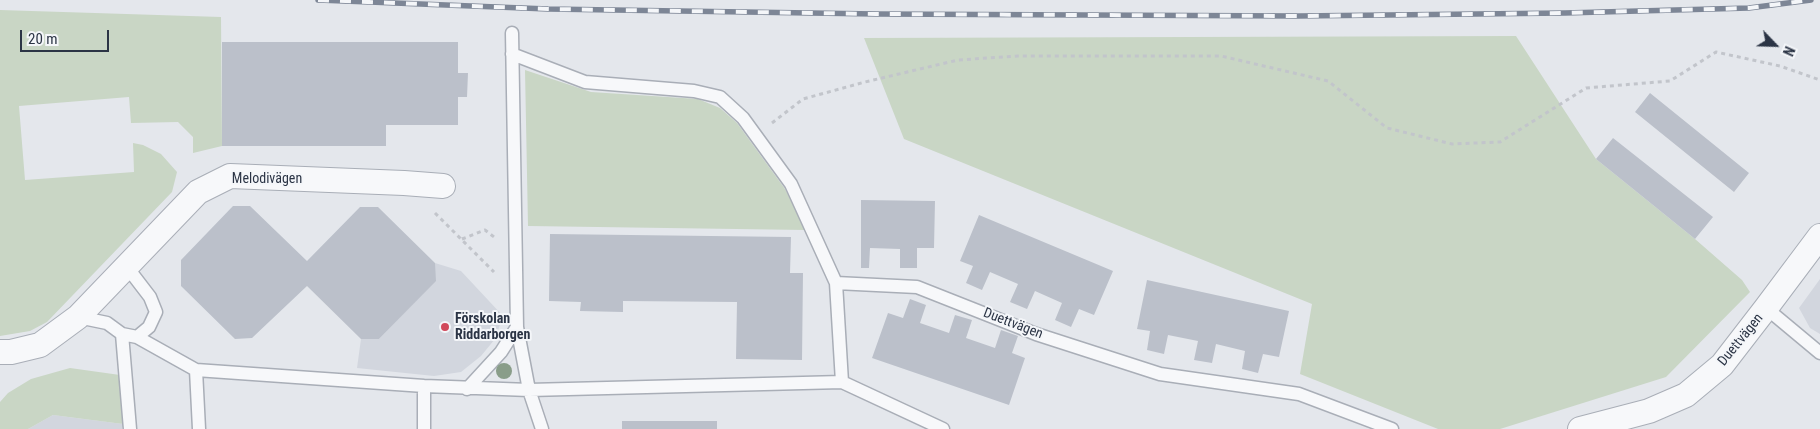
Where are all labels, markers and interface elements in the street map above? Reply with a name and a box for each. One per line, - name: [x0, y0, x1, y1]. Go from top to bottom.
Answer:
- scale bar: [22, 20, 111, 52]
- north arrow: [1750, 20, 1800, 70]
- text: 20 m: [28, 30, 58, 48]
- text: N: [1780, 44, 1798, 58]
- street label: Melodivägen: [232, 171, 302, 187]
- street label: Duettvägen: [981, 305, 1045, 343]
- street label: Duettvägen: [1715, 310, 1767, 370]
- place label: Förskolan Riddarborgen: [455, 311, 530, 344]
- marker: Förskolan Riddarborgen: [439, 321, 451, 333]

